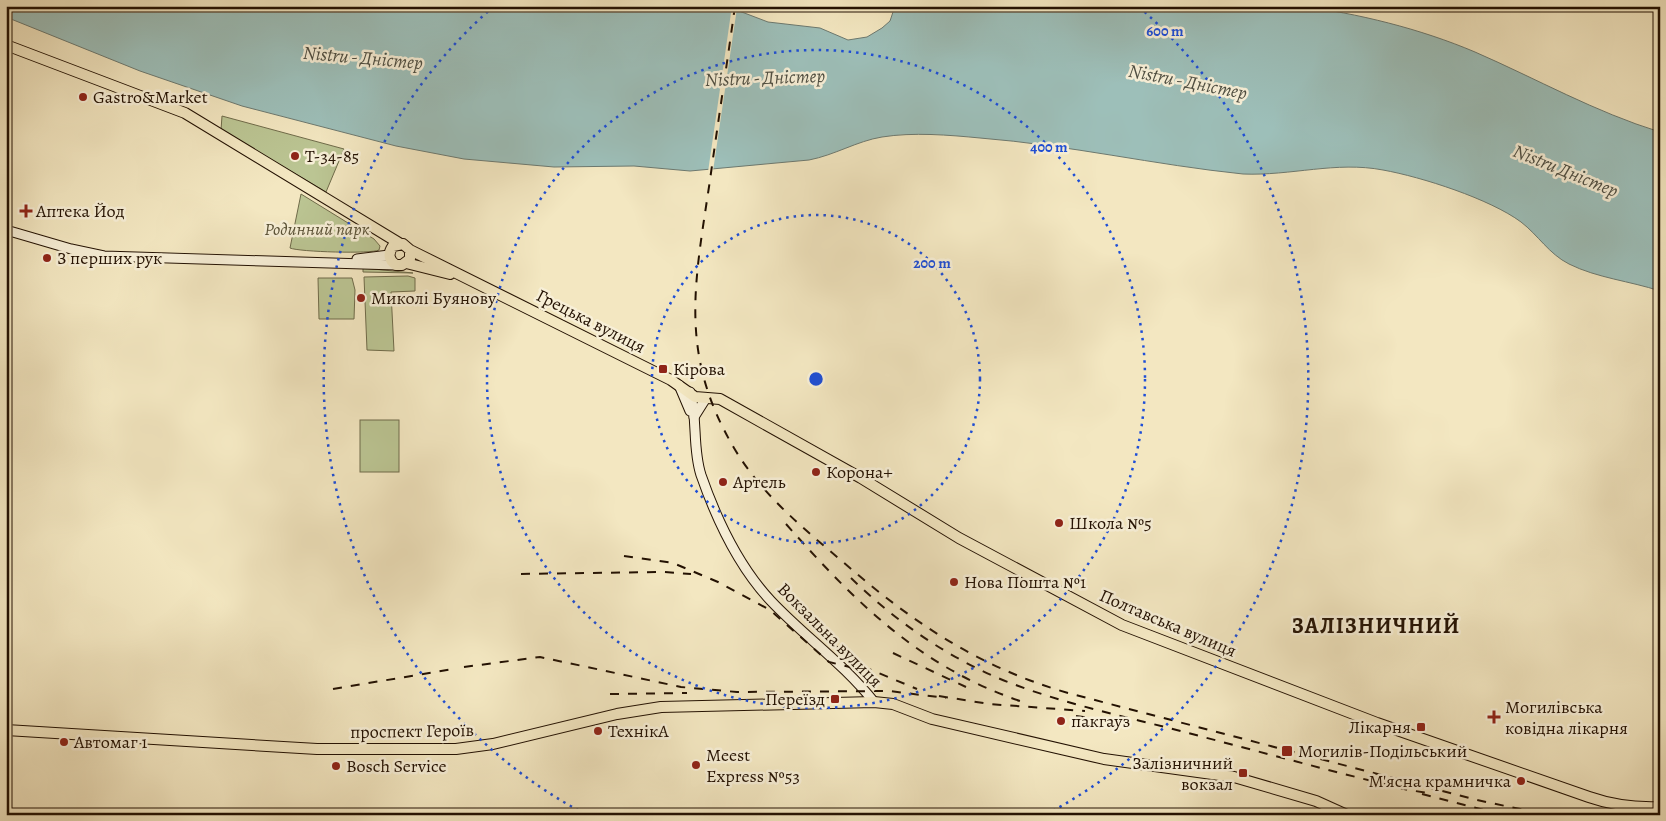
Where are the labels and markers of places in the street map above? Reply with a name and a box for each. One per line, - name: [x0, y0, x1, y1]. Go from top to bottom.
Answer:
- place label: Gastro&Market: [93, 85, 208, 109]
- marker: Gastro&Market: [77, 91, 89, 103]
- place label: Т-34-85: [305, 144, 359, 168]
- marker: Т-34-85: [289, 150, 301, 162]
- place label: Аптека Йод: [35, 199, 125, 223]
- marker: Аптека Йод: [20, 205, 32, 217]
- place label: З перших рук: [57, 246, 162, 270]
- marker: З перших рук: [41, 252, 53, 264]
- place label: Миколі Буянову: [371, 286, 497, 310]
- marker: Миколі Буянову: [355, 292, 367, 304]
- place label: Кірова: [673, 357, 726, 381]
- marker: Кірова: [657, 363, 669, 375]
- centre of rings: [807, 370, 825, 388]
- place label: Корона+: [826, 460, 893, 484]
- marker: Корона+: [810, 466, 822, 478]
- place label: Артель: [732, 470, 786, 494]
- marker: Артель: [717, 476, 729, 488]
- place label: Школа №5: [1069, 511, 1152, 535]
- marker: Школа №5: [1053, 517, 1065, 529]
- place label: Нова Пошта №1: [964, 570, 1086, 594]
- marker: Нова Пошта №1: [948, 576, 960, 588]
- place label: Переїзд: [765, 687, 825, 711]
- marker: Переїзд: [829, 693, 841, 705]
- place label: Могилівська ковідна лікарня: [1505, 695, 1628, 740]
- place label: пакгауз: [1071, 709, 1130, 733]
- marker: Могилівська ковідна лікарня: [1487, 710, 1501, 724]
- marker: пакгауз: [1055, 715, 1067, 727]
- place label: Лікарня: [1348, 715, 1411, 739]
- place label: ТехнікА: [608, 719, 669, 743]
- marker: Лікарня: [1415, 721, 1427, 733]
- marker: ТехнікА: [592, 725, 604, 737]
- place label: Автомаг 1: [73, 730, 147, 754]
- marker: Автомаг 1: [58, 736, 70, 748]
- place label: Могилів-Подільський: [1298, 739, 1467, 763]
- place label: Meest Express №53: [706, 743, 800, 788]
- marker: Могилів-Подільський: [1280, 744, 1294, 758]
- place label: Залізничний вокзал: [1132, 751, 1233, 796]
- place label: Bosch Service: [346, 754, 447, 778]
- marker: Meest Express №53: [690, 759, 702, 771]
- marker: Bosch Service: [330, 760, 342, 772]
- marker: Залізничний вокзал: [1237, 767, 1249, 779]
- place label: М'ясна крамничка: [1368, 769, 1512, 793]
- marker: М'ясна крамничка: [1515, 775, 1527, 787]

